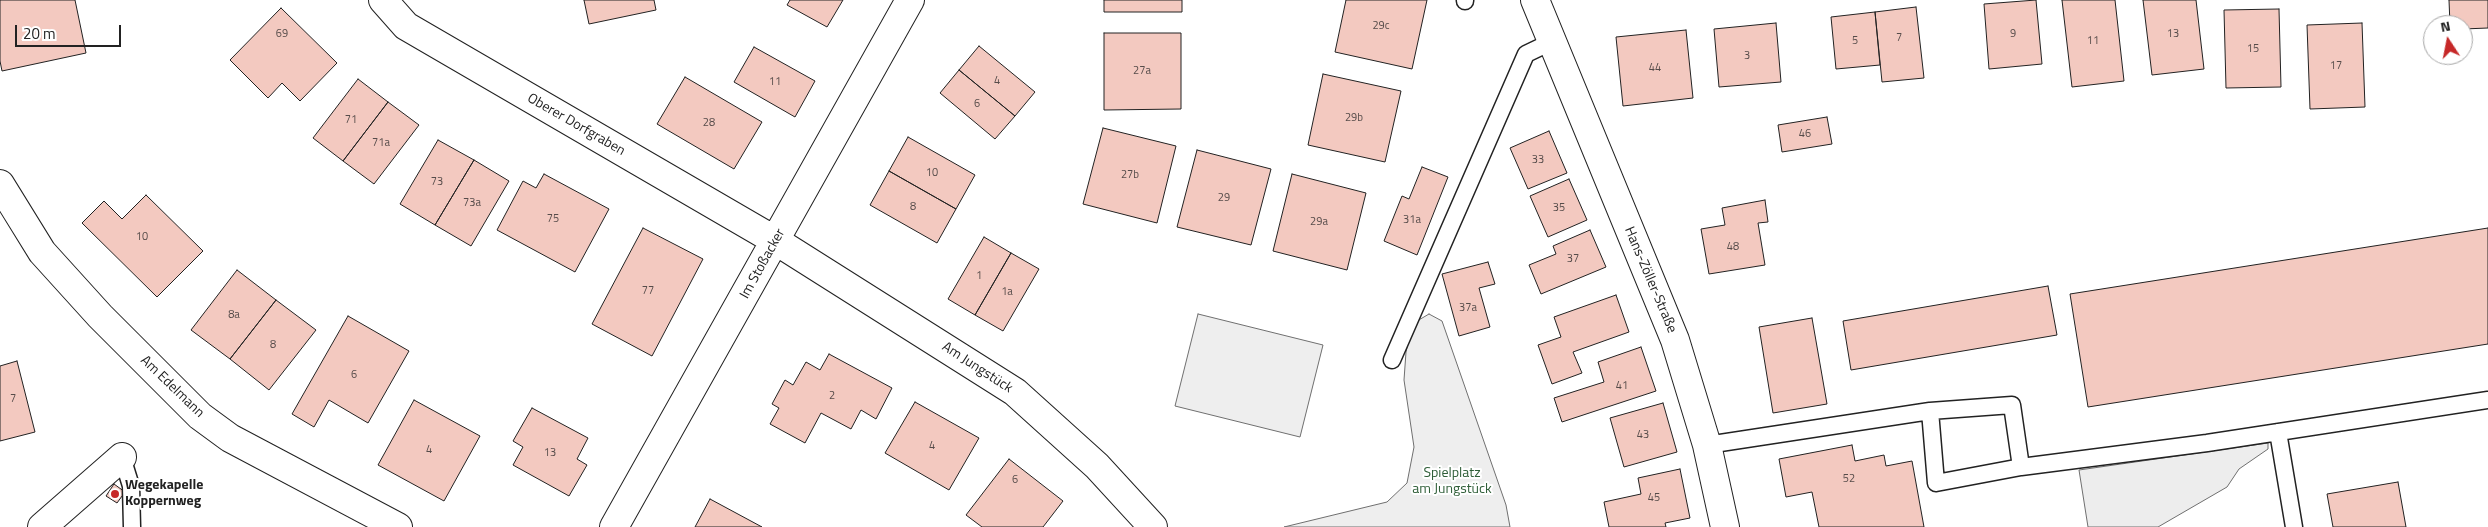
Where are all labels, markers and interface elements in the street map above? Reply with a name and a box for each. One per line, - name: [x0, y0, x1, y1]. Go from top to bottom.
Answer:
- scale bar: [18, 15, 124, 47]
- north arrow: [2423, 15, 2473, 65]
- text: N: [2438, 15, 2452, 37]
- house number: 29c: [1372, 19, 1390, 33]
- text: 20 m: [23, 22, 56, 45]
- house number: 69: [276, 27, 288, 41]
- house number: 9: [2010, 27, 2016, 41]
- house number: 13: [2167, 27, 2179, 41]
- house number: 7: [1896, 31, 1902, 45]
- house number: 5: [1852, 34, 1858, 48]
- house number: 11: [2087, 34, 2099, 48]
- house number: 15: [2247, 42, 2259, 56]
- house number: 3: [1744, 49, 1750, 63]
- house number: 17: [2330, 59, 2342, 73]
- house number: 44: [1649, 61, 1661, 75]
- house number: 27a: [1133, 64, 1151, 78]
- house number: 4: [994, 74, 1000, 88]
- house number: 11: [769, 75, 781, 89]
- street label: Oberer Dorfgraben: [524, 90, 628, 160]
- house number: 6: [974, 97, 980, 111]
- house number: 29b: [1345, 111, 1363, 125]
- house number: 71: [345, 113, 357, 127]
- house number: 28: [703, 116, 715, 130]
- house number: 46: [1799, 127, 1811, 141]
- house number: 71a: [372, 136, 390, 150]
- house number: 33: [1532, 153, 1544, 167]
- house number: 10: [926, 166, 938, 180]
- house number: 27b: [1121, 168, 1139, 182]
- house number: 73: [431, 175, 443, 189]
- house number: 29: [1218, 191, 1230, 205]
- house number: 73a: [463, 196, 481, 210]
- house number: 8: [910, 200, 916, 214]
- house number: 35: [1553, 201, 1565, 215]
- house number: 75: [547, 212, 559, 226]
- house number: 31a: [1403, 213, 1421, 227]
- house number: 29a: [1310, 215, 1328, 229]
- street label: Hans-Zöller-Straße: [1620, 224, 1680, 336]
- street label: Im Stoßacker: [737, 226, 789, 302]
- house number: 10: [136, 230, 148, 244]
- house number: 48: [1727, 240, 1739, 254]
- house number: 37: [1567, 252, 1579, 266]
- house number: 1: [976, 269, 982, 283]
- house number: 77: [642, 284, 654, 298]
- house number: 1a: [1001, 285, 1013, 299]
- house number: 37a: [1459, 301, 1477, 315]
- house number: 8a: [228, 308, 240, 322]
- house number: 8: [270, 338, 276, 352]
- street label: Am Jungstück: [938, 339, 1016, 397]
- street label: Am Edelmann: [137, 352, 207, 422]
- house number: 6: [351, 368, 357, 382]
- house number: 41: [1616, 379, 1628, 393]
- house number: 2: [829, 389, 835, 403]
- house number: 7: [10, 392, 16, 406]
- house number: 43: [1637, 428, 1649, 442]
- house number: 4: [929, 439, 935, 453]
- house number: 4: [426, 443, 432, 457]
- house number: 13: [544, 446, 556, 460]
- park label: Spielplatz am Jungstück: [1412, 466, 1492, 498]
- house number: 52: [1843, 472, 1855, 486]
- house number: 6: [1012, 473, 1018, 487]
- place label: Wegekapelle Koppernweg: [125, 478, 203, 511]
- marker: Wegekapelle Koppernweg: [109, 488, 121, 500]
- house number: 45: [1648, 491, 1660, 505]

